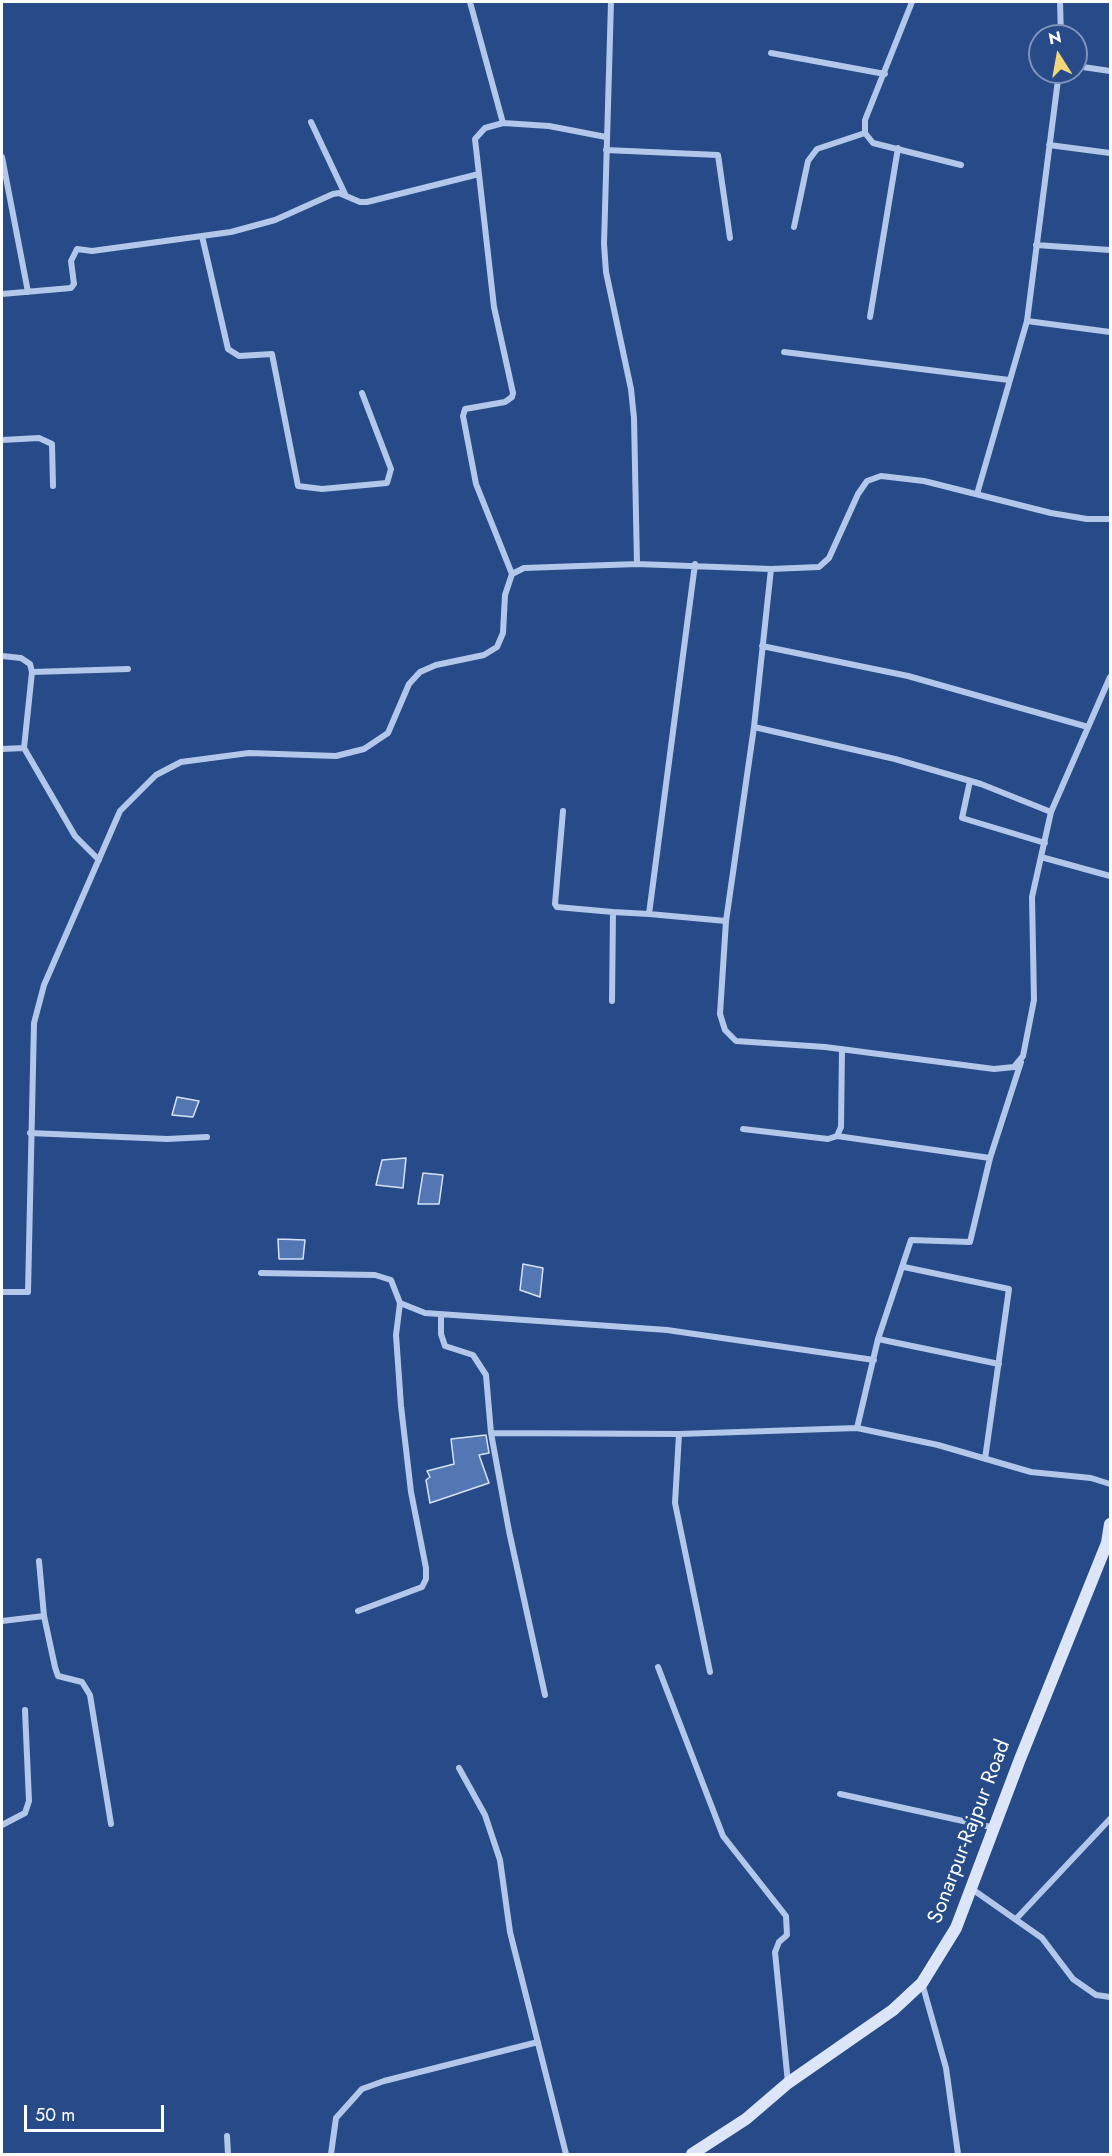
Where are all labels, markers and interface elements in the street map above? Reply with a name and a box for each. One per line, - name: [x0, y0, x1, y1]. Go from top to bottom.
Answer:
- north arrow: [1028, 24, 1088, 84]
- text: N: [1046, 25, 1063, 50]
- street label: Sonarpur-Rajpur Road: [923, 1737, 1017, 1927]
- scale bar: [27, 2093, 166, 2131]
- text: 50 m: [35, 2102, 75, 2128]

